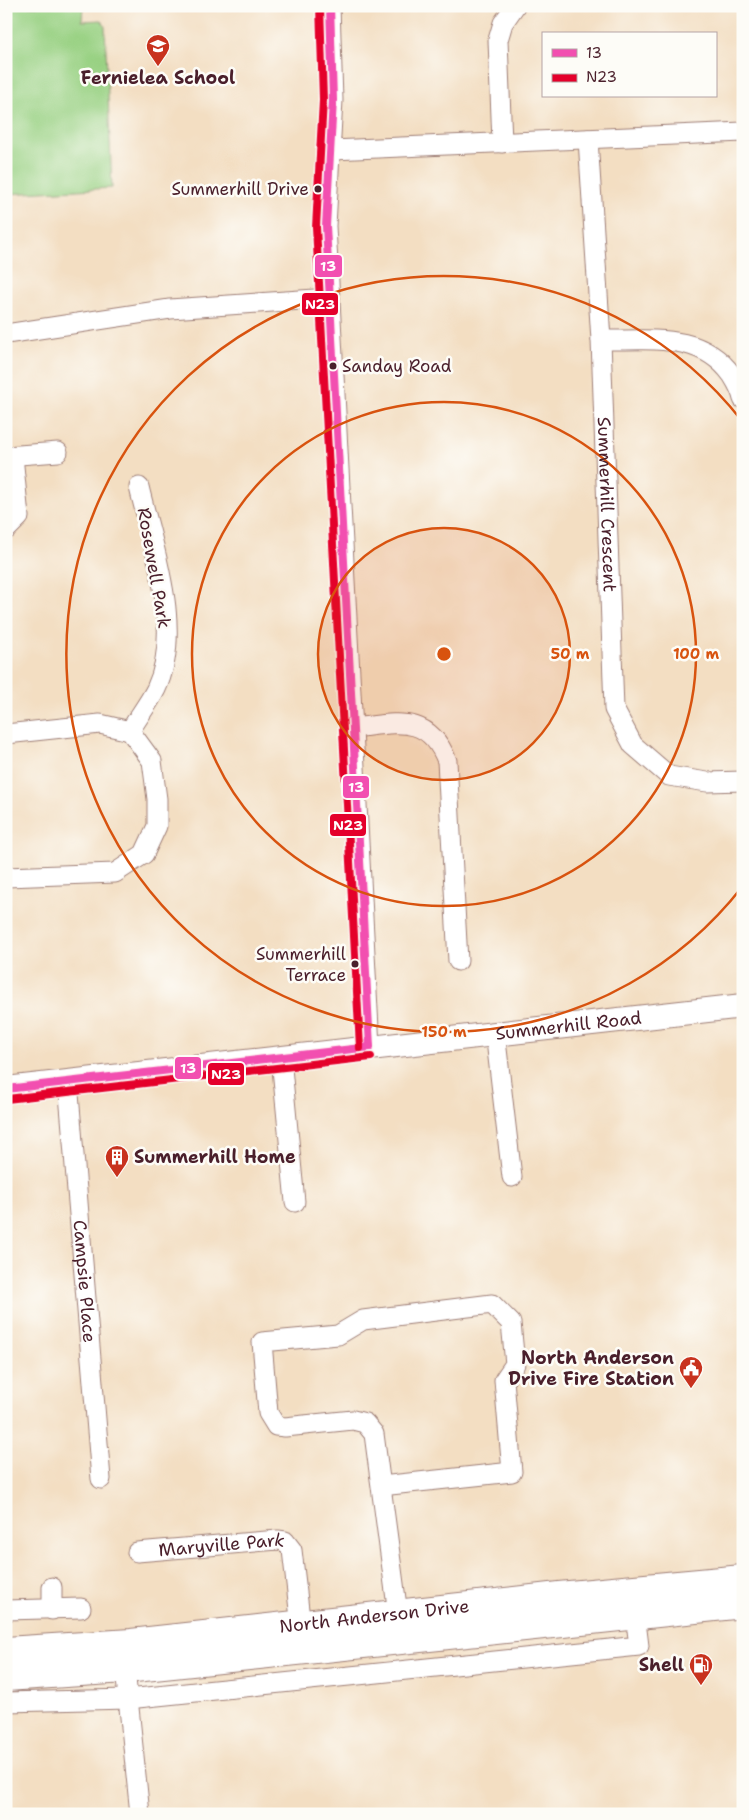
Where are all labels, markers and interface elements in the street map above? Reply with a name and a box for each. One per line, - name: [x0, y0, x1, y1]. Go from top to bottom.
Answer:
- legend: [542, 32, 716, 98]
- school or university icon: Fernielea School: [145, 33, 171, 67]
- text: 13: [586, 43, 602, 63]
- place label: Fernielea School: [81, 66, 235, 90]
- text: N23: [586, 67, 617, 87]
- place label: Summerhill Drive: [172, 178, 309, 200]
- marker: Summerhill Drive: [313, 184, 323, 194]
- line badge: 13: [314, 254, 343, 278]
- text: 13: [320, 257, 336, 275]
- line badge: N23: [301, 292, 339, 316]
- text: N23: [305, 295, 335, 313]
- place label: Sanday Road: [342, 355, 452, 377]
- marker: Sanday Road: [328, 361, 338, 371]
- street label: Summerhill Crescent: [592, 416, 622, 593]
- street label: Rosewell Park: [132, 506, 176, 630]
- text: 50 m: [551, 644, 590, 664]
- text: 100 m: [673, 644, 719, 664]
- centre of rings: [435, 645, 453, 663]
- line badge: 13: [342, 775, 370, 799]
- text: 13: [348, 778, 364, 796]
- line badge: N23: [329, 813, 367, 837]
- text: N23: [333, 816, 363, 834]
- place label: Summerhill Terrace: [256, 943, 346, 986]
- marker: Summerhill Terrace: [350, 959, 360, 969]
- street label: Summerhill Road: [494, 1006, 643, 1046]
- text: 150 m: [421, 1022, 467, 1042]
- line badge: 13: [174, 1056, 202, 1080]
- text: 13: [180, 1059, 196, 1077]
- line badge: N23: [207, 1062, 245, 1086]
- text: N23: [211, 1065, 241, 1083]
- building icon: Summerhill Home: [104, 1144, 130, 1178]
- place label: Summerhill Home: [134, 1145, 296, 1169]
- street label: Campsie Place: [68, 1219, 102, 1344]
- place label: North Anderson Drive Fire Station: [508, 1346, 674, 1391]
- public building icon: North Anderson Drive Fire Station: [678, 1355, 704, 1389]
- street label: Maryville Park: [158, 1528, 286, 1562]
- street label: North Anderson Drive: [278, 1594, 470, 1639]
- fuel station icon: Shell: [688, 1652, 714, 1686]
- place label: Shell: [639, 1653, 684, 1677]

